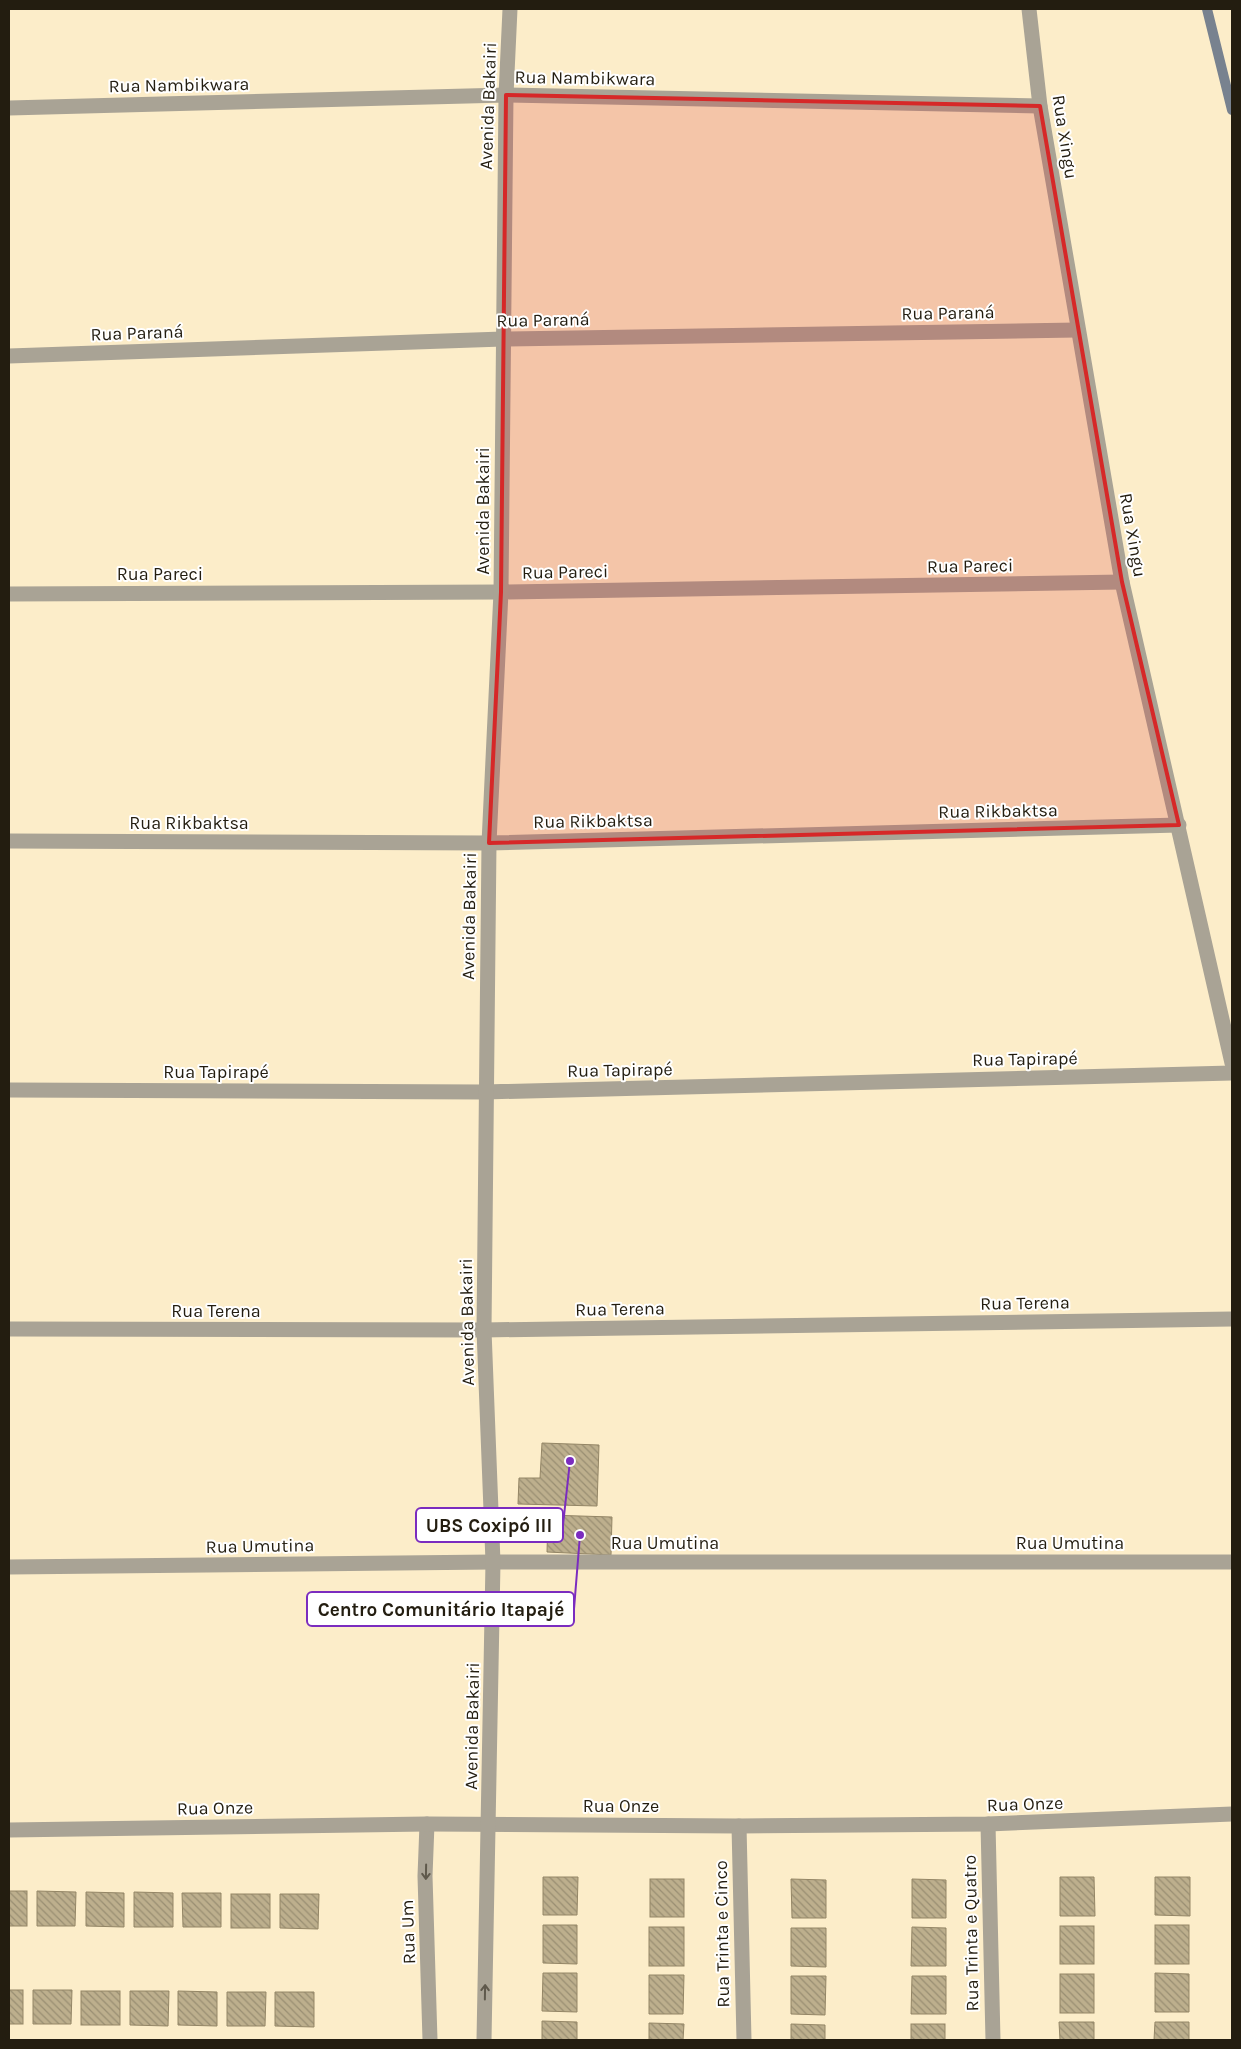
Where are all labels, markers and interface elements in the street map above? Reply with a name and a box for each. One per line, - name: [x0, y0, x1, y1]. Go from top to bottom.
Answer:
- street label: Avenida Bakairi: [475, 42, 501, 170]
- street label: Rua Nambikwara: [514, 66, 656, 90]
- street label: Rua Nambikwara: [108, 73, 250, 97]
- street label: Rua Xingu: [1047, 93, 1083, 181]
- street label: Rua Paraná: [901, 301, 995, 325]
- street label: Rua Paraná: [496, 308, 590, 332]
- street label: Rua Paraná: [90, 320, 184, 346]
- street label: Avenida Bakairi: [472, 447, 494, 575]
- street label: Rua Xingu: [1115, 491, 1151, 579]
- street label: Rua Pareci: [927, 554, 1013, 578]
- street label: Rua Pareci: [522, 560, 608, 584]
- street label: Rua Pareci: [117, 563, 203, 585]
- street label: Rua Rikbaktsa: [938, 799, 1058, 823]
- street label: Rua Rikbaktsa: [533, 809, 653, 833]
- street label: Rua Rikbaktsa: [129, 812, 249, 834]
- street label: Avenida Bakairi: [457, 852, 481, 980]
- street label: Rua Tapirapé: [972, 1047, 1078, 1071]
- street label: Rua Tapirapé: [567, 1058, 673, 1082]
- street label: Rua Tapirapé: [163, 1061, 269, 1083]
- street label: Avenida Bakairi: [455, 1258, 479, 1386]
- street label: Rua Terena: [980, 1291, 1070, 1315]
- street label: Rua Terena: [575, 1297, 665, 1321]
- street label: Rua Terena: [171, 1300, 261, 1322]
- callout: UBS Coxipó III: [416, 1508, 563, 1542]
- text: UBS Coxipó III: [426, 1515, 552, 1537]
- street label: Rua Umutina: [611, 1532, 719, 1554]
- street label: Rua Umutina: [1016, 1532, 1124, 1554]
- street label: Rua Umutina: [206, 1534, 314, 1558]
- callout: Centro Comunitário Itapajé: [307, 1592, 574, 1626]
- text: Centro Comunitário Itapajé: [318, 1599, 564, 1621]
- street label: Avenida Bakairi: [460, 1662, 484, 1790]
- street label: Rua Onze: [986, 1792, 1064, 1816]
- street label: Rua Onze: [583, 1795, 659, 1817]
- street label: Rua Onze: [177, 1796, 253, 1820]
- street label: Rua Trinta e Quatro: [959, 1854, 983, 2012]
- street label: Rua Trinta e Cinco: [710, 1860, 734, 2008]
- one-way arrow: [421, 1864, 431, 1880]
- street label: Rua Um: [396, 1899, 420, 1965]
- one-way arrow: [480, 1984, 490, 2000]

